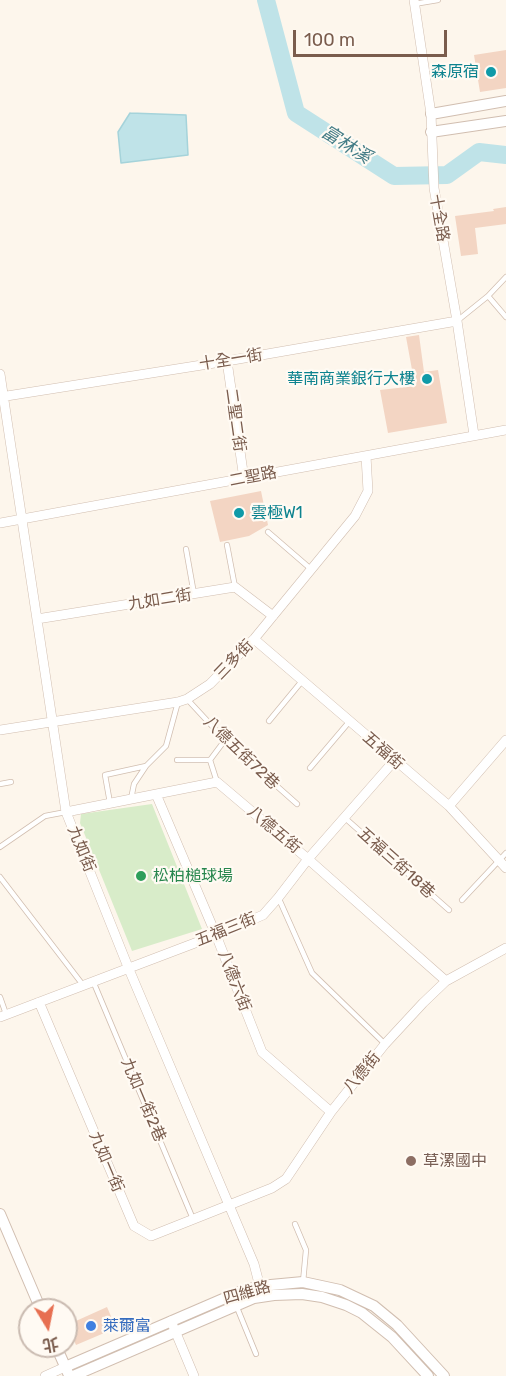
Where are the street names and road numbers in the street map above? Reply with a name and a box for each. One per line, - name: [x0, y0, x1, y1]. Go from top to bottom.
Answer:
- street label: 十全路: [425, 193, 453, 243]
- street label: 十全一街: [198, 346, 264, 374]
- street label: 二聖二街: [221, 387, 249, 453]
- street label: 二聖路: [228, 463, 278, 491]
- street label: 九如二街: [127, 586, 193, 614]
- street label: 三多街: [210, 636, 258, 684]
- street label: 八德五街72巷: [199, 712, 283, 794]
- street label: 五福街: [359, 728, 407, 774]
- street label: 八德五街: [243, 802, 305, 858]
- street label: 九如街: [63, 823, 99, 875]
- street label: 五福三街18巷: [354, 823, 438, 903]
- street label: 五福三街: [193, 909, 259, 951]
- street label: 八德六街: [214, 948, 254, 1014]
- street label: 八德街: [339, 1048, 385, 1098]
- street label: 九如一街2巷: [117, 1055, 169, 1145]
- street label: 九如一街: [85, 1129, 127, 1195]
- street label: 四維路: [221, 1277, 273, 1309]

